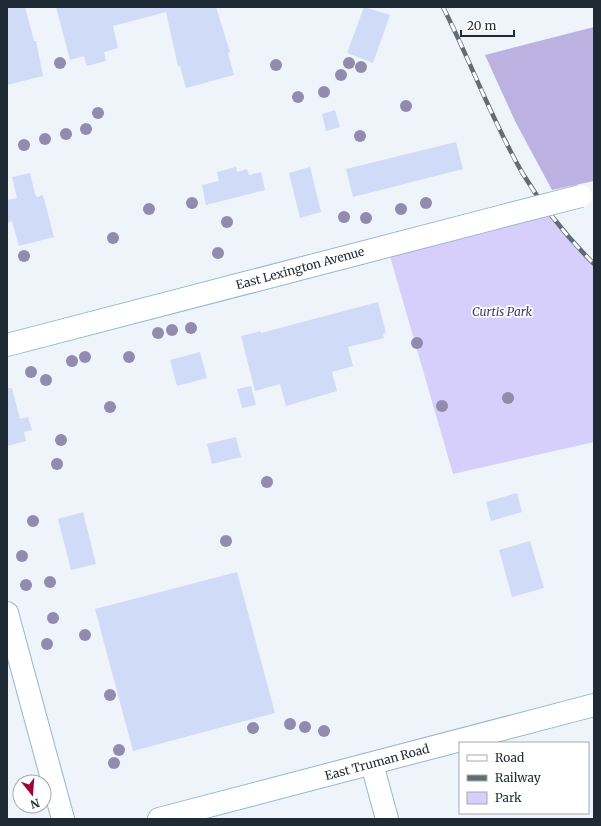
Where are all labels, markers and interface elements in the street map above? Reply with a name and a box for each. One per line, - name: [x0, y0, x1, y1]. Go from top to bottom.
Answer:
- scale bar: [461, 12, 514, 38]
- text: 20 m: [467, 18, 496, 33]
- street label: East Lexington Avenue: [234, 244, 366, 292]
- park label: Curtis Park: [472, 304, 532, 319]
- street label: East Truman Road: [323, 741, 431, 783]
- legend: [459, 742, 589, 814]
- text: Road: [495, 750, 524, 765]
- text: Railway: [495, 770, 541, 785]
- north arrow: [12, 774, 52, 814]
- text: Park: [495, 790, 522, 805]
- text: N: [28, 796, 41, 812]

